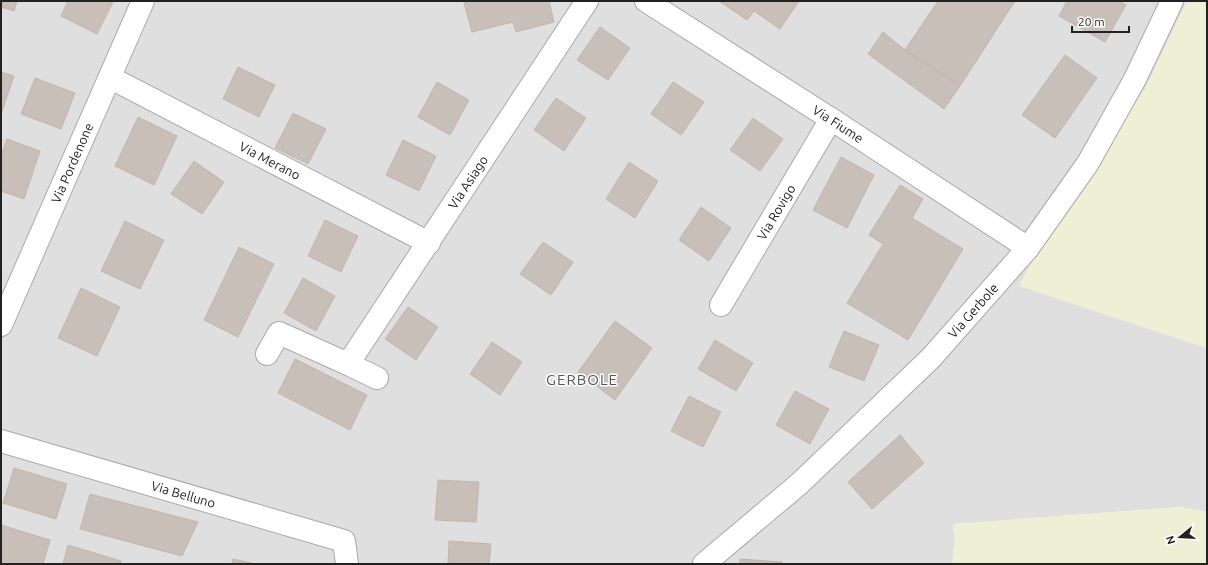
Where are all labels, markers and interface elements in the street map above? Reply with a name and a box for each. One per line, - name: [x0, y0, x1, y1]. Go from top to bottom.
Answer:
- scale bar: [1072, 8, 1129, 34]
- text: 20 m: [1078, 15, 1105, 28]
- street label: Via Fiume: [810, 102, 866, 145]
- street label: Via Pordenone: [48, 121, 96, 205]
- street label: Via Merano: [237, 139, 303, 182]
- street label: Via Asiago: [445, 153, 490, 211]
- street label: Via Rovigo: [754, 182, 798, 242]
- street label: Via Gerbole: [945, 280, 1001, 341]
- district label: GERBOLE: [546, 371, 618, 388]
- street label: Via Belluno: [150, 478, 217, 510]
- north arrow: [1160, 517, 1200, 557]
- text: N: [1164, 534, 1177, 546]

